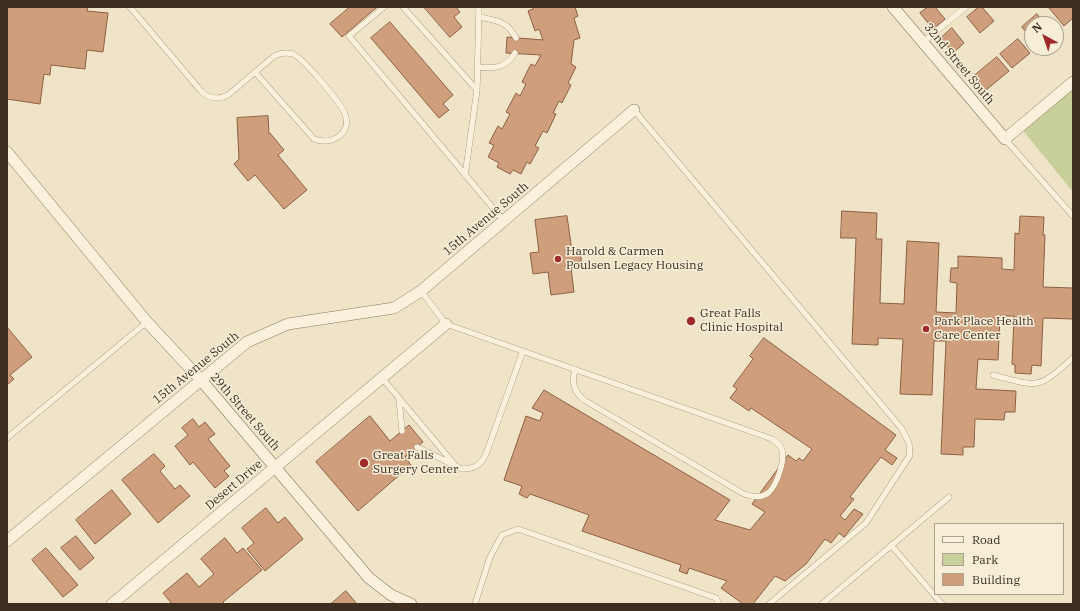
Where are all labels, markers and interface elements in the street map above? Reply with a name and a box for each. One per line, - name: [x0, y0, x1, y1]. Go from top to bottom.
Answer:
- north arrow: [1024, 16, 1064, 56]
- text: N: [1029, 19, 1045, 36]
- street label: 32nd Street South: [921, 20, 997, 108]
- street label: 15th Avenue South: [440, 179, 532, 259]
- place label: Harold & Carmen Poulsen Legacy Housing: [566, 245, 703, 273]
- marker: Harold & Carmen Poulsen Legacy Housing: [553, 254, 563, 264]
- place label: Great Falls Clinic Hospital: [700, 307, 783, 335]
- marker: Great Falls Clinic Hospital: [685, 315, 697, 327]
- place label: Park Place Health Care Center: [934, 315, 1034, 343]
- marker: Park Place Health Care Center: [921, 324, 931, 334]
- street label: 15th Avenue South: [150, 329, 242, 407]
- street label: 29th Street South: [207, 370, 283, 454]
- place label: Great Falls Surgery Center: [373, 449, 458, 477]
- street label: Desert Drive: [203, 457, 265, 513]
- marker: Great Falls Surgery Center: [358, 457, 370, 469]
- legend: [934, 523, 1064, 595]
- text: Road: [972, 532, 1001, 547]
- text: Park: [972, 552, 998, 567]
- text: Building: [972, 572, 1020, 587]

